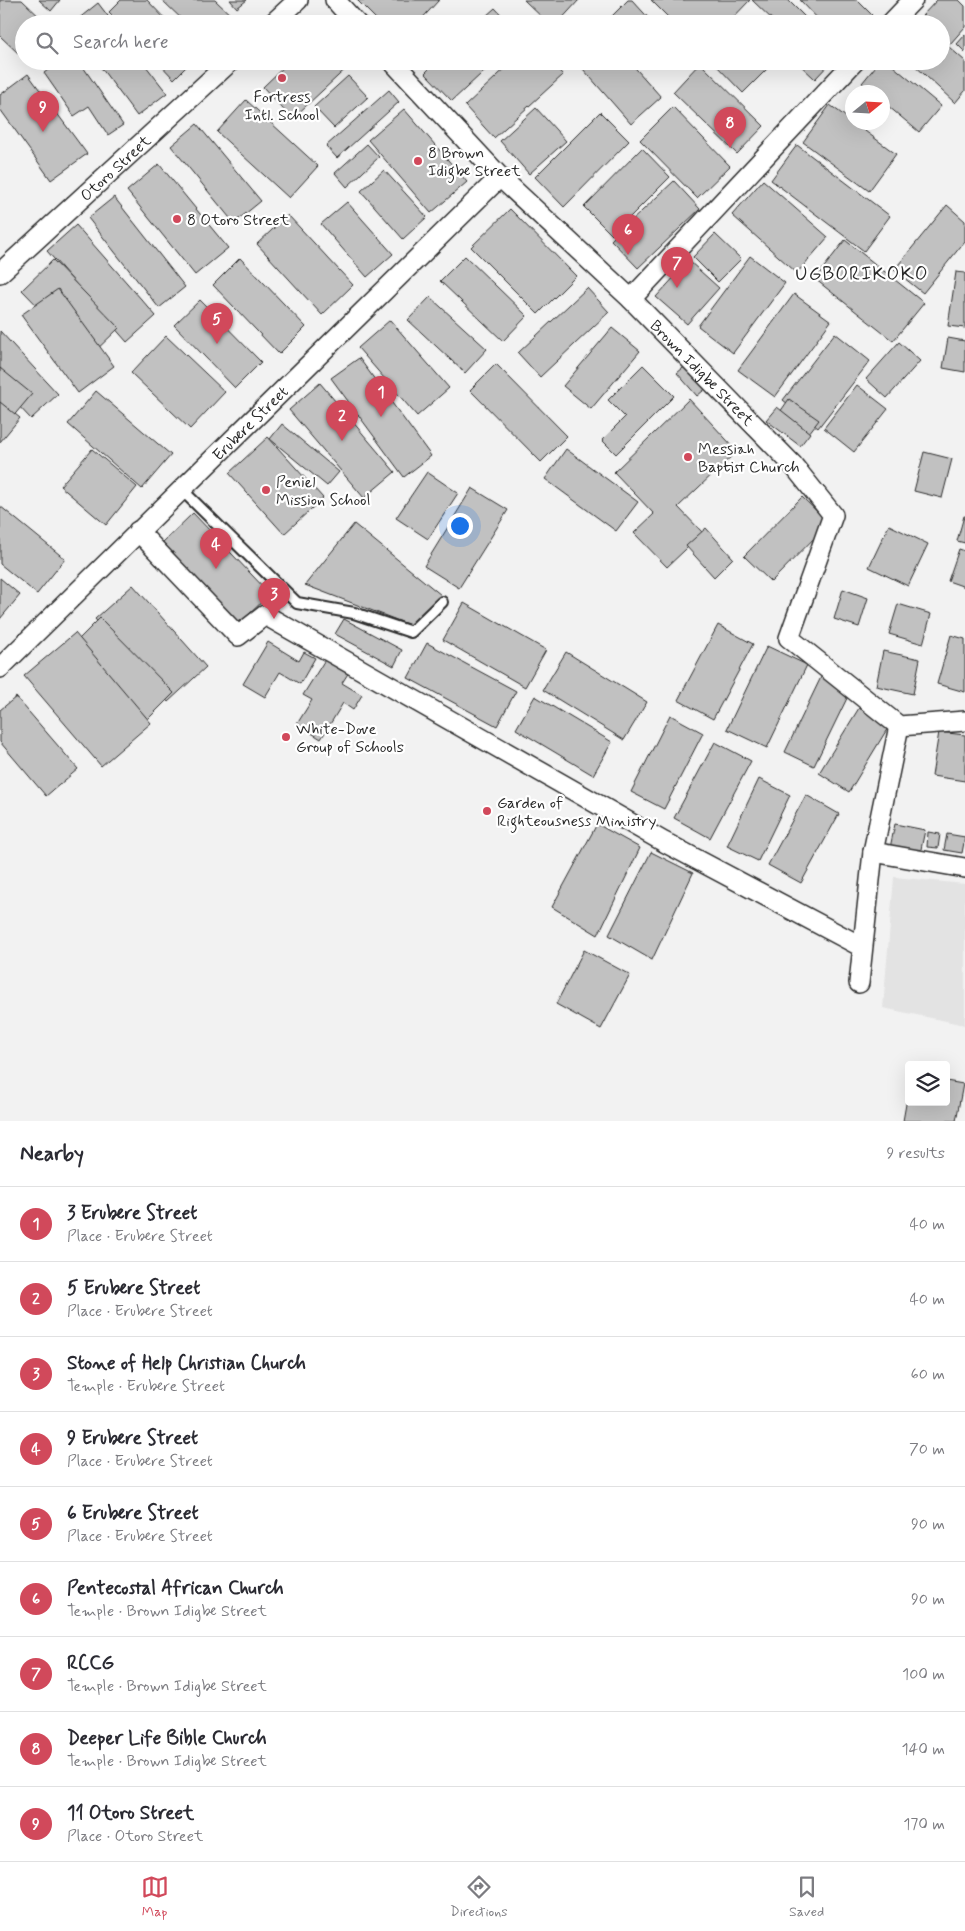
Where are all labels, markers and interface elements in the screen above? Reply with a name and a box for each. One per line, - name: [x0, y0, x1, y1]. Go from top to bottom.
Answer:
- search box: [15, 15, 950, 70]
- icon: search: [33, 29, 61, 57]
- text: Search here: [73, 30, 169, 55]
- marker: Fortress Intl. School: [276, 72, 288, 84]
- north arrow: [845, 85, 890, 130]
- place label: Fortress Intl. School: [245, 87, 319, 126]
- pin: 9: [27, 91, 59, 132]
- pin: 8: [714, 107, 746, 148]
- street label: Otoro Street: [76, 130, 156, 206]
- place label: 8 Brown Idigbe Street: [428, 143, 521, 183]
- marker: 8 Brown Idigbe Street: [412, 155, 424, 167]
- place label: 8 Otoro Street: [187, 210, 290, 231]
- marker: 8 Otoro Street: [171, 213, 183, 225]
- pin: 6: [612, 214, 644, 255]
- pin: 7: [661, 247, 693, 288]
- district label: UGBORIKOKO: [795, 262, 929, 287]
- pin: 5: [201, 303, 233, 344]
- street label: Brown Idigbe Street: [645, 316, 758, 431]
- pin: 1: [365, 376, 397, 417]
- street label: Erubere Street: [208, 382, 293, 466]
- pin: 2: [326, 400, 358, 441]
- place label: Messiah Baptist Church: [698, 439, 800, 478]
- marker: Messiah Baptist Church: [682, 451, 694, 463]
- place label: Peniel Mission School: [276, 472, 370, 511]
- marker: Peniel Mission School: [260, 484, 272, 496]
- your location: [447, 513, 473, 539]
- pin: 4: [200, 528, 232, 569]
- pin: 3: [258, 578, 290, 619]
- place label: White-Dove Group of Schools: [296, 719, 404, 758]
- marker: White-Dove Group of Schools: [280, 731, 292, 743]
- place label: Garden of Righteousness Ministry: [497, 793, 656, 833]
- marker: Garden of Righteousness Ministry: [481, 805, 493, 817]
- map controls: [905, 1061, 950, 1106]
- button: layers: [905, 1061, 950, 1106]
- text: Nearby: [20, 1140, 84, 1168]
- text: 9 results: [887, 1143, 945, 1164]
- text: 3 Erubere Street: [67, 1201, 197, 1226]
- text: 1: [32, 1214, 40, 1235]
- text: 40 m: [909, 1214, 945, 1235]
- text: Place · Erubere Street: [67, 1226, 213, 1247]
- text: 5 Erubere Street: [67, 1276, 200, 1301]
- text: 2: [32, 1289, 40, 1310]
- text: 40 m: [909, 1289, 945, 1310]
- text: Place · Erubere Street: [67, 1301, 213, 1322]
- text: Stone of Help Christian Church: [67, 1351, 306, 1376]
- text: 3: [32, 1364, 40, 1385]
- text: 60 m: [911, 1364, 945, 1385]
- text: Temple · Erubere Street: [67, 1376, 225, 1397]
- text: 9 Erubere Street: [67, 1426, 198, 1451]
- text: 4: [31, 1439, 41, 1460]
- text: 70 m: [909, 1439, 945, 1460]
- text: Place · Erubere Street: [67, 1451, 213, 1472]
- text: 6 Erubere Street: [67, 1501, 199, 1526]
- text: 5: [31, 1514, 41, 1535]
- text: 90 m: [911, 1514, 945, 1535]
- text: Place · Erubere Street: [67, 1526, 213, 1547]
- text: Pentecostal African Church: [67, 1576, 284, 1601]
- text: 6: [32, 1589, 40, 1610]
- text: 90 m: [911, 1589, 945, 1610]
- text: Temple · Brown Idigbe Street: [67, 1601, 267, 1622]
- text: RCCG: [67, 1651, 114, 1676]
- text: 7: [31, 1664, 41, 1685]
- text: 100 m: [902, 1664, 945, 1685]
- text: Temple · Brown Idigbe Street: [67, 1676, 267, 1697]
- text: Deeper Life Bible Church: [67, 1726, 267, 1751]
- text: 8: [31, 1739, 41, 1760]
- text: 140 m: [901, 1739, 945, 1760]
- text: Temple · Brown Idigbe Street: [67, 1751, 267, 1772]
- text: 11 Otoro Street: [67, 1801, 194, 1826]
- text: 9: [32, 1814, 40, 1835]
- text: 170 m: [903, 1814, 945, 1835]
- text: Place · Otoro Street: [67, 1826, 203, 1847]
- tab: Map: [141, 1873, 169, 1921]
- tab: Directions: [450, 1873, 508, 1921]
- tab: Saved: [789, 1873, 824, 1921]

